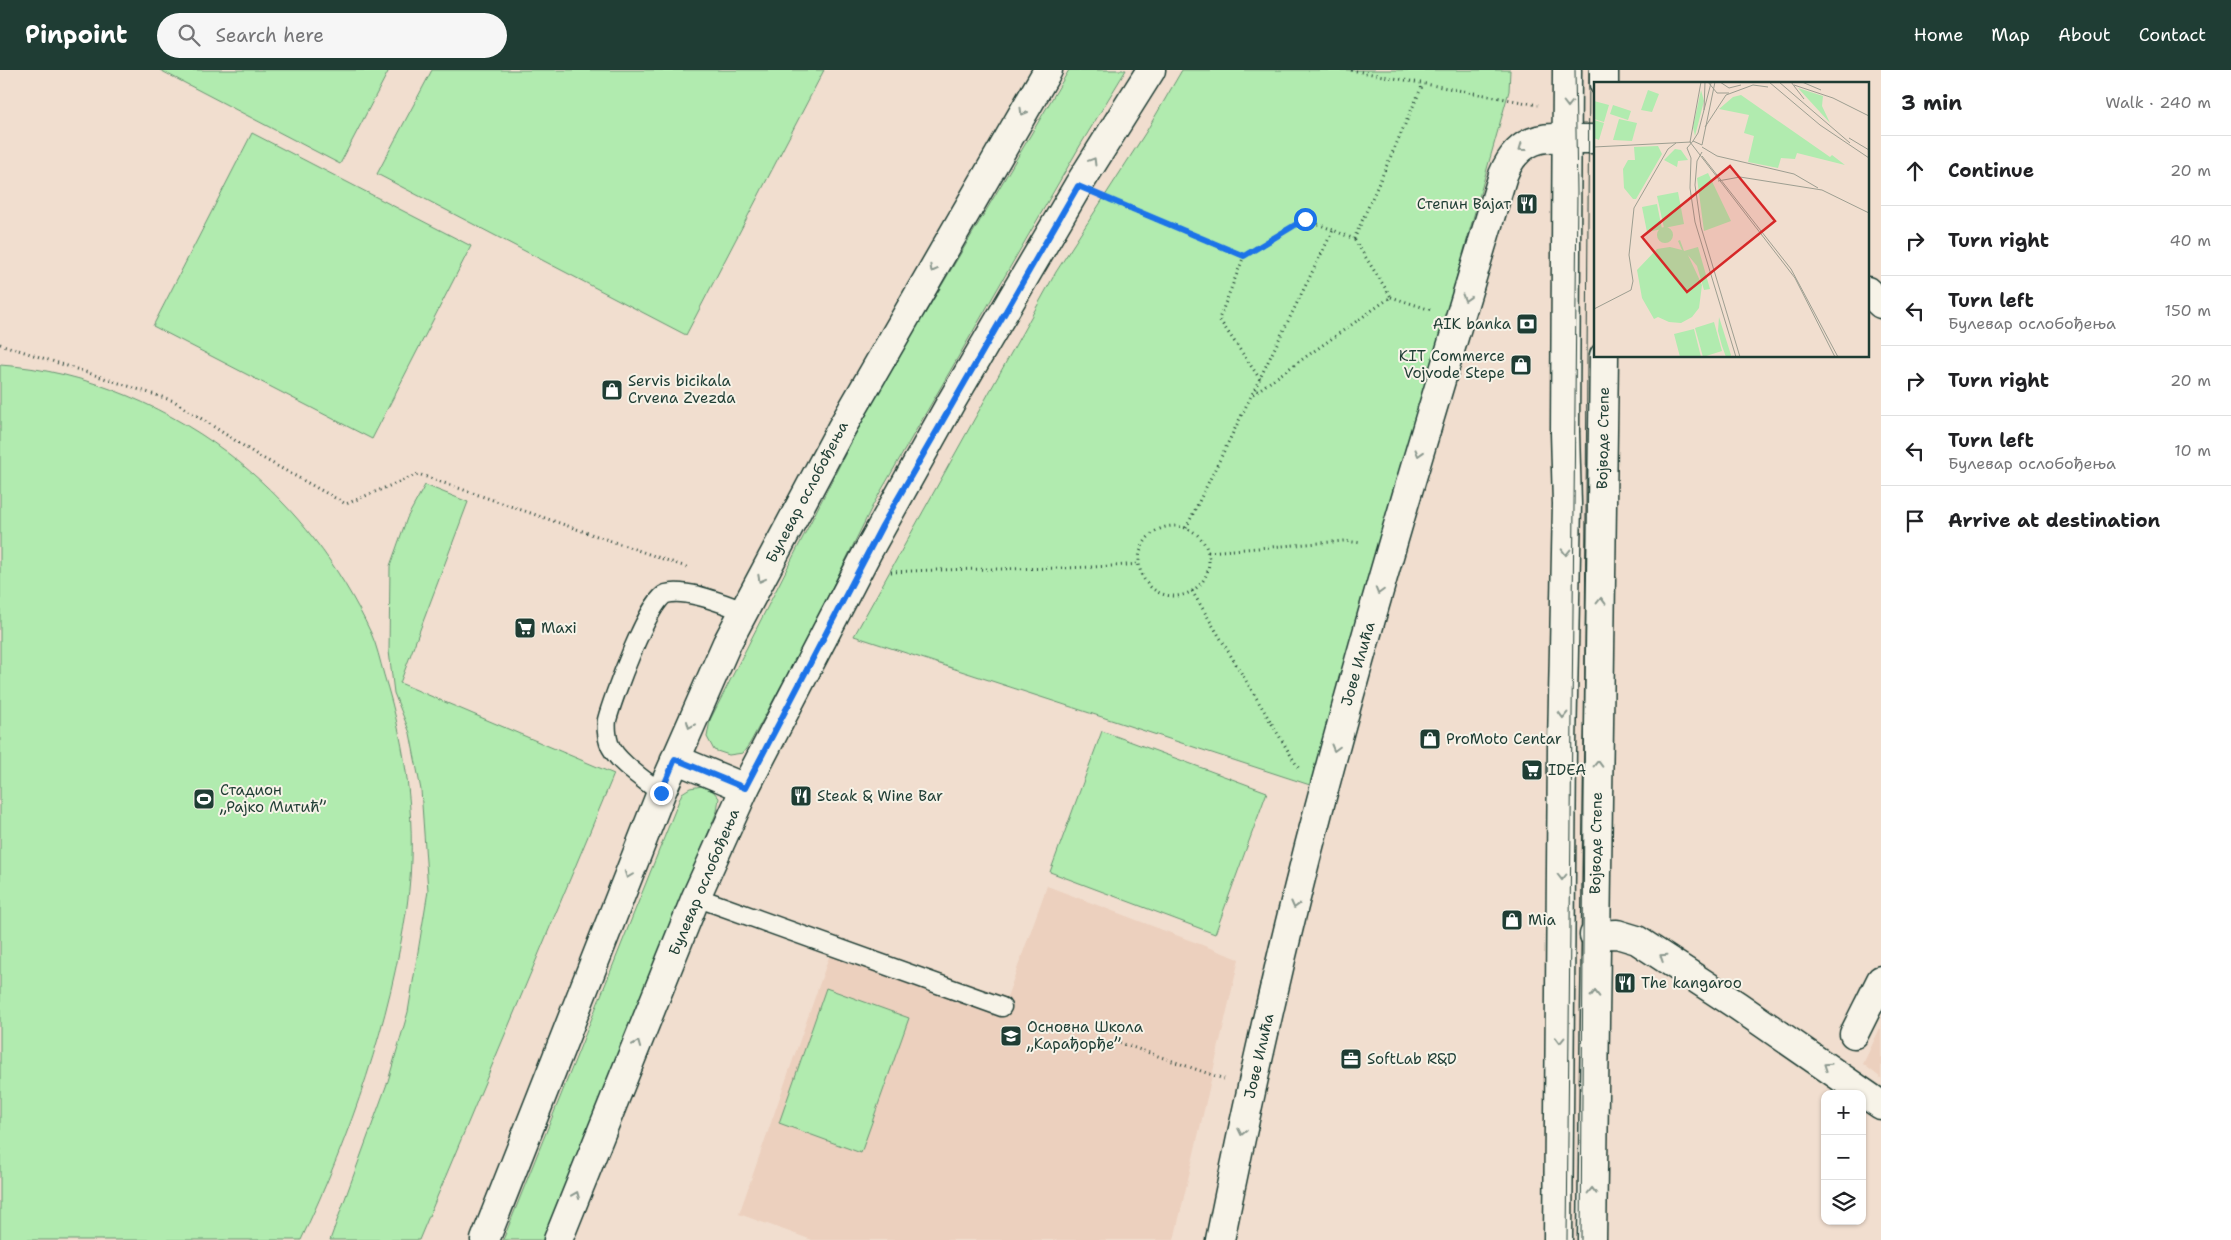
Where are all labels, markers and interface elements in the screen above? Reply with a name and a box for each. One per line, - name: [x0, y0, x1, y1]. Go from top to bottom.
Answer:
- search box: [157, 13, 507, 58]
- text: Pinpoint: [25, 19, 127, 51]
- icon: search: [175, 21, 203, 49]
- text: Search here: [215, 23, 324, 48]
- text: Home: [1914, 23, 1963, 47]
- text: Map: [1991, 23, 2030, 47]
- text: About: [2058, 23, 2111, 47]
- text: Contact: [2139, 23, 2206, 47]
- inset map: [1594, 82, 1868, 358]
- text: 3 min: [1901, 89, 1962, 117]
- text: Walk · 240 m: [2105, 92, 2211, 113]
- one-way arrow: [1563, 101, 1573, 109]
- one-way arrow: [1019, 106, 1029, 115]
- one-way arrow: [1518, 142, 1528, 151]
- icon: ahead: [1901, 157, 1929, 185]
- one-way arrow: [1087, 158, 1097, 167]
- text: Continue: [1948, 158, 2034, 183]
- text: 20 m: [2170, 160, 2211, 181]
- restaurant icon: Степин Вајат: [1515, 192, 1539, 216]
- place label: Степин Вајат: [1417, 194, 1511, 214]
- route start: [1294, 208, 1317, 231]
- icon: right: [1901, 227, 1929, 255]
- text: Turn right: [1948, 228, 2049, 253]
- text: 40 m: [2169, 230, 2211, 251]
- one-way arrow: [929, 263, 939, 272]
- text: Turn left: [1948, 288, 2034, 313]
- one-way arrow: [1461, 293, 1471, 302]
- icon: left: [1901, 297, 1929, 325]
- text: 150 m: [2164, 300, 2211, 321]
- bank icon: AIK banka: [1515, 312, 1539, 336]
- text: Булевар ослобођења: [1948, 313, 2116, 334]
- place label: AIK banka: [1433, 314, 1512, 334]
- place label: KIT Commerce Vojvode Stepe: [1399, 346, 1505, 383]
- shop icon: KIT Commerce Vojvode Stepe: [1509, 353, 1533, 377]
- icon: right: [1901, 367, 1929, 395]
- text: Turn right: [1948, 368, 2049, 393]
- text: 20 m: [2170, 370, 2211, 391]
- place label: Servis bicikala Crvena Zvezda: [628, 371, 736, 408]
- shop icon: Servis bicikala Crvena Zvezda: [600, 378, 624, 402]
- street label: Војводе Степе: [1592, 387, 1614, 489]
- street label: Булевар ослобођења: [761, 417, 853, 566]
- text: Turn left: [1948, 428, 2034, 453]
- icon: left: [1901, 437, 1929, 465]
- text: 10 m: [2174, 440, 2211, 461]
- one-way arrow: [1414, 449, 1424, 457]
- text: Булевар ослобођења: [1948, 453, 2116, 474]
- icon: arrive: [1901, 507, 1929, 535]
- text: Arrive at destination: [1948, 508, 2160, 533]
- one-way arrow: [1561, 549, 1571, 557]
- one-way arrow: [757, 574, 767, 583]
- one-way arrow: [1374, 587, 1384, 595]
- one-way arrow: [1596, 597, 1606, 604]
- supermarket icon: Maxi: [513, 616, 537, 640]
- place label: Maxi: [541, 618, 577, 638]
- street label: Јове Илића: [1336, 619, 1380, 709]
- one-way arrow: [1558, 711, 1568, 719]
- one-way arrow: [685, 720, 696, 729]
- shop icon: ProMoto Centar: [1418, 727, 1442, 751]
- place label: ProMoto Centar: [1446, 729, 1562, 749]
- one-way arrow: [1330, 743, 1341, 752]
- supermarket icon: IDEA: [1520, 758, 1544, 782]
- one-way arrow: [1593, 759, 1603, 767]
- place label: IDEA: [1548, 760, 1586, 780]
- place label: Стадион „Рајко Митић”: [219, 780, 327, 817]
- route end: [650, 782, 673, 805]
- restaurant icon: Steak & Wine Bar: [789, 784, 813, 808]
- place label: Steak & Wine Bar: [817, 786, 943, 806]
- sports icon: Стадион „Рајко Митић”: [192, 787, 216, 811]
- street label: Војводе Степе: [1585, 792, 1607, 894]
- street label: Булевар ослобођења: [664, 805, 744, 958]
- one-way arrow: [623, 870, 634, 879]
- one-way arrow: [1557, 874, 1567, 881]
- one-way arrow: [1290, 901, 1301, 910]
- shop icon: Mia: [1500, 908, 1524, 932]
- place label: Mia: [1528, 910, 1556, 930]
- one-way arrow: [1659, 954, 1669, 963]
- restaurant icon: The kangaroo: [1613, 971, 1637, 995]
- place label: The kangaroo: [1641, 973, 1742, 993]
- one-way arrow: [1590, 990, 1600, 998]
- street label: Јове Илића: [1239, 1011, 1279, 1101]
- place label: Основна Школа „Карађорђе”: [1026, 1017, 1144, 1054]
- school or university icon: Основна Школа „Карађорђе”: [999, 1024, 1023, 1048]
- one-way arrow: [1555, 1036, 1565, 1044]
- one-way arrow: [631, 1040, 641, 1049]
- office icon: SoftLab R&D: [1339, 1047, 1363, 1071]
- place label: SoftLab R&D: [1367, 1049, 1457, 1069]
- one-way arrow: [1824, 1063, 1833, 1073]
- map controls: [1821, 1090, 1866, 1225]
- button: +: [1821, 1090, 1866, 1135]
- one-way arrow: [1237, 1127, 1248, 1136]
- button: −: [1821, 1135, 1866, 1180]
- button: layers: [1821, 1180, 1866, 1225]
- one-way arrow: [1587, 1187, 1598, 1195]
- one-way arrow: [570, 1191, 581, 1200]

